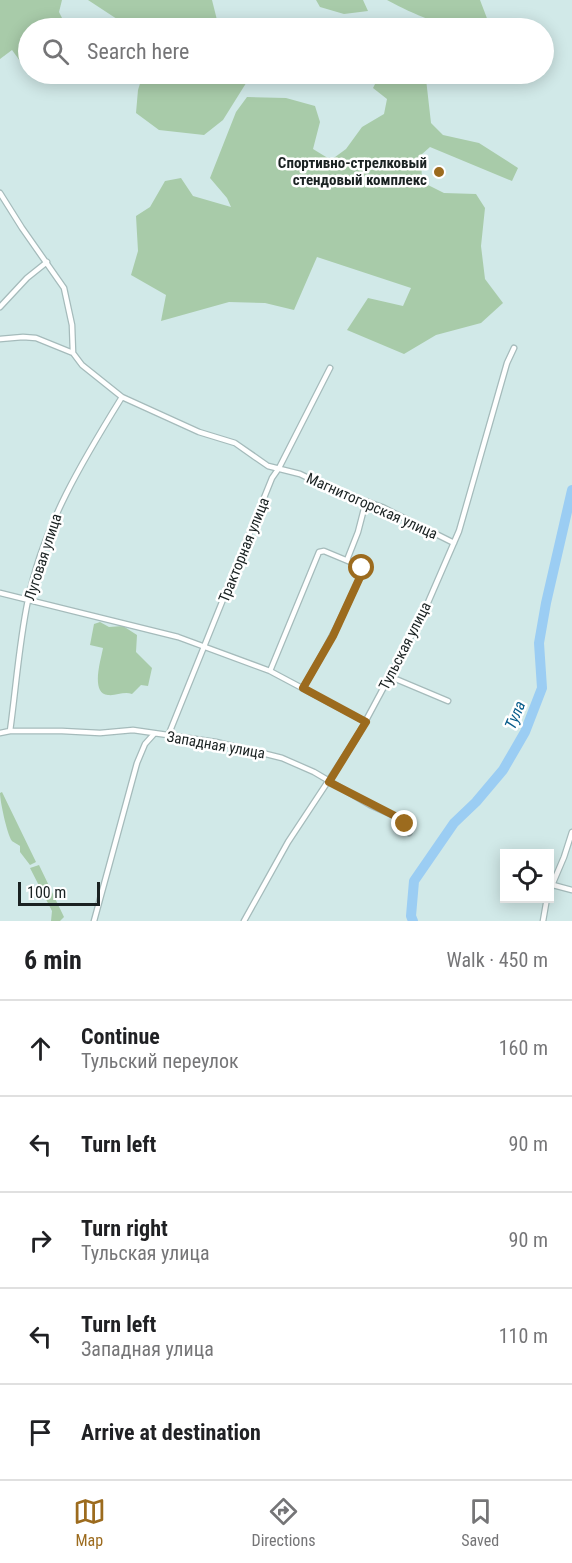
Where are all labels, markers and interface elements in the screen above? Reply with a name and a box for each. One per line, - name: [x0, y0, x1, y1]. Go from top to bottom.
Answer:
- search box: [18, 18, 554, 84]
- icon: search: [39, 35, 72, 68]
- text: Search here: [87, 39, 189, 64]
- place label: Спортивно-стрелковый стендовый комплекс: [278, 154, 427, 189]
- marker: Спортивно-стрелковый стендовый комплекс: [432, 165, 446, 179]
- street label: Магнитогорская улица: [304, 469, 440, 543]
- street label: Тракторная улица: [215, 495, 273, 605]
- street label: Луговая улица: [21, 511, 65, 603]
- route start: [348, 554, 374, 580]
- street label: Тульская улица: [375, 599, 435, 693]
- water label: Тула: [501, 698, 529, 732]
- street label: Западная улица: [165, 727, 267, 763]
- route end: [391, 810, 417, 836]
- map controls: [500, 849, 554, 903]
- button: locate: [500, 849, 554, 903]
- scale bar: [18, 879, 100, 906]
- text: 100 m: [27, 883, 66, 902]
- text: 6 min: [24, 945, 82, 975]
- text: Walk · 450 m: [447, 948, 548, 972]
- text: Continue: [81, 1024, 160, 1049]
- icon: ahead: [24, 1032, 57, 1065]
- text: 160 m: [499, 1036, 548, 1060]
- text: Тульский переулок: [81, 1049, 239, 1073]
- icon: left: [24, 1128, 57, 1161]
- text: Turn left: [81, 1132, 156, 1157]
- text: 90 m: [509, 1132, 548, 1156]
- text: Turn right: [81, 1216, 168, 1241]
- icon: right: [24, 1224, 57, 1257]
- text: 90 m: [509, 1228, 548, 1252]
- text: Тульская улица: [81, 1241, 209, 1265]
- text: Turn left: [81, 1312, 156, 1337]
- icon: left: [24, 1320, 57, 1353]
- text: 110 m: [499, 1324, 548, 1348]
- text: Западная улица: [81, 1337, 214, 1361]
- icon: arrive: [24, 1416, 57, 1449]
- text: Arrive at destination: [81, 1420, 261, 1445]
- tab: Map: [73, 1495, 106, 1550]
- tab: Directions: [252, 1495, 315, 1550]
- tab: Saved: [461, 1495, 499, 1550]

